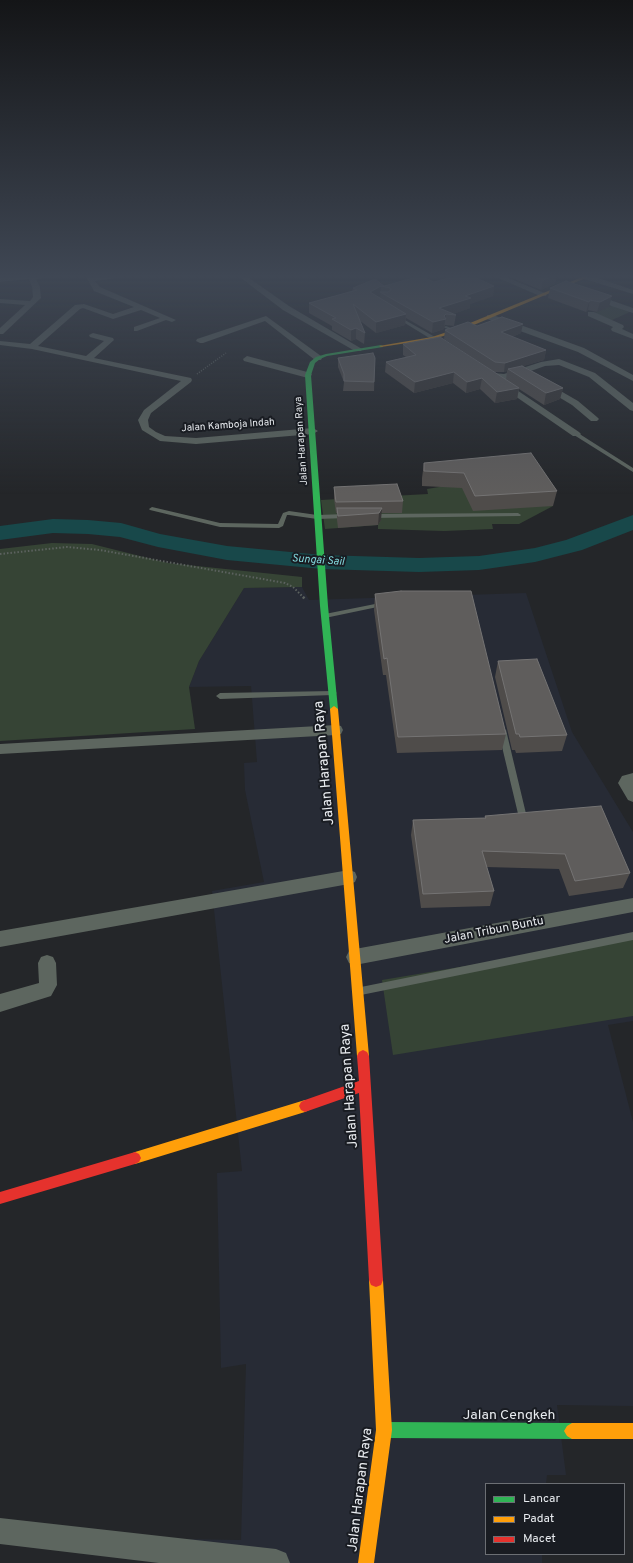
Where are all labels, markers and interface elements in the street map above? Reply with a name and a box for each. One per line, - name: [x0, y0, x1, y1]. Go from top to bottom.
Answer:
- street label: Jalan Harapan Raya: [293, 396, 311, 486]
- street label: Jalan Kamboja Indah: [181, 417, 275, 435]
- water label: Sungai Sail: [291, 553, 345, 569]
- street label: Jalan Harapan Raya: [311, 700, 339, 826]
- street label: Jalan Tribun Buntu: [443, 914, 545, 948]
- street label: Jalan Harapan Raya: [337, 1023, 363, 1149]
- street label: Jalan Cengkeh: [463, 1408, 555, 1424]
- street label: Jalan Harapan Raya: [345, 1427, 377, 1553]
- legend: [485, 1483, 625, 1555]
- text: Lancar: [523, 1491, 560, 1507]
- text: Padat: [523, 1511, 554, 1527]
- text: Macet: [523, 1531, 556, 1547]

